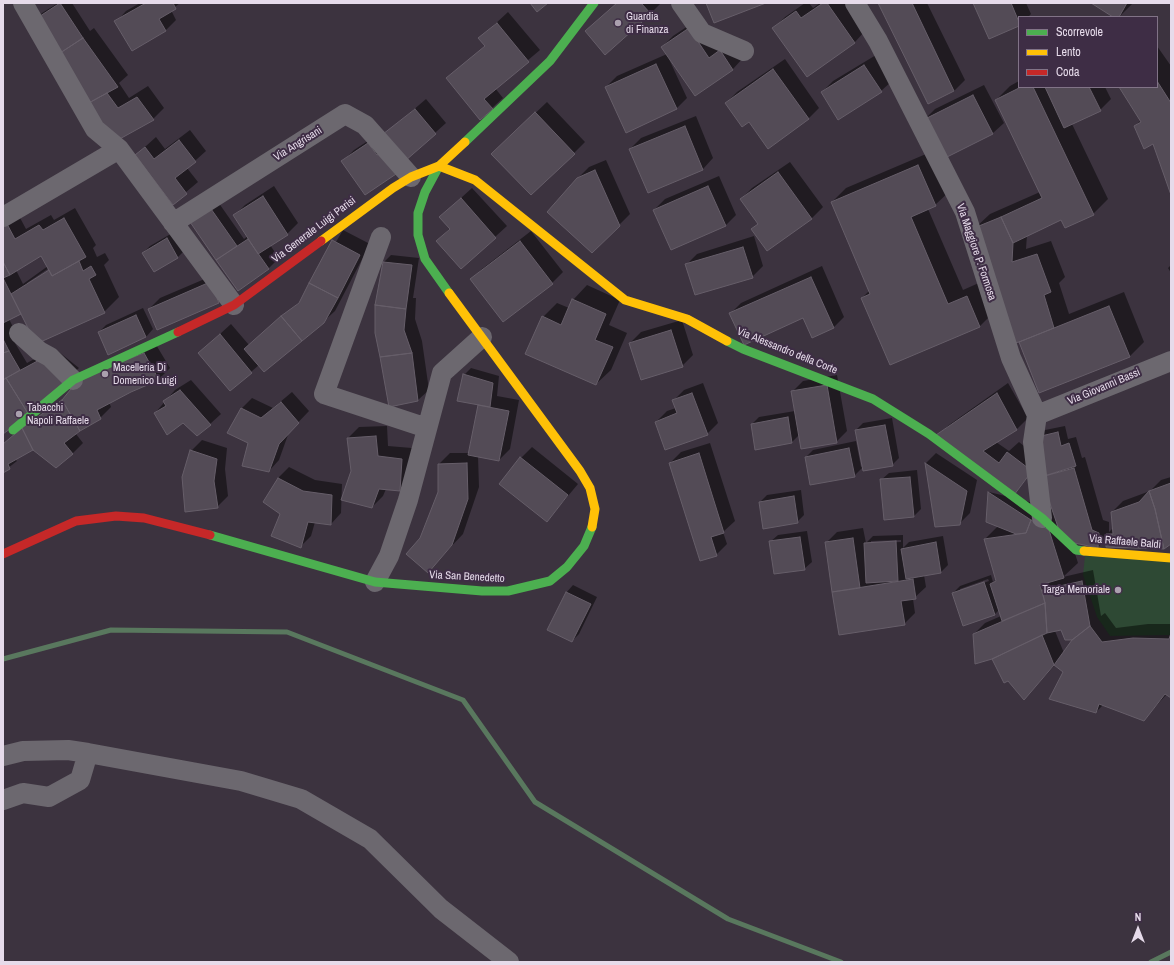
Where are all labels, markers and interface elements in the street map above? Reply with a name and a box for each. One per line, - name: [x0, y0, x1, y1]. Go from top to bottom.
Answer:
- place label: Guardia di Finanza: [626, 10, 669, 36]
- legend: [1018, 16, 1158, 88]
- marker: Guardia di Finanza: [613, 18, 623, 28]
- text: Scorrevole: [1056, 24, 1103, 40]
- text: Lento: [1056, 44, 1081, 60]
- text: Coda: [1056, 64, 1080, 80]
- street label: Via Angrisani: [271, 124, 325, 164]
- street label: Via Generale Luigi Parisi: [269, 194, 359, 266]
- street label: Via Maggiore P. Formosa: [953, 202, 999, 302]
- street label: Via Alessandro della Corte: [735, 325, 839, 377]
- place label: Macelleria Di Domenico Luigi: [113, 361, 177, 387]
- street label: Via Giovanni Bassi: [1066, 366, 1142, 408]
- marker: Macelleria Di Domenico Luigi: [100, 369, 110, 379]
- place label: Tabacchi Napoli Raffaele: [27, 401, 89, 427]
- marker: Tabacchi Napoli Raffaele: [14, 409, 24, 419]
- street label: Via Raffaele Baldi: [1088, 532, 1162, 552]
- street label: Via San Benedetto: [429, 568, 505, 586]
- place label: Targa Memoriale: [1042, 583, 1110, 597]
- marker: Targa Memoriale: [1113, 585, 1123, 595]
- north arrow: [1118, 909, 1158, 949]
- text: N: [1135, 910, 1141, 924]

